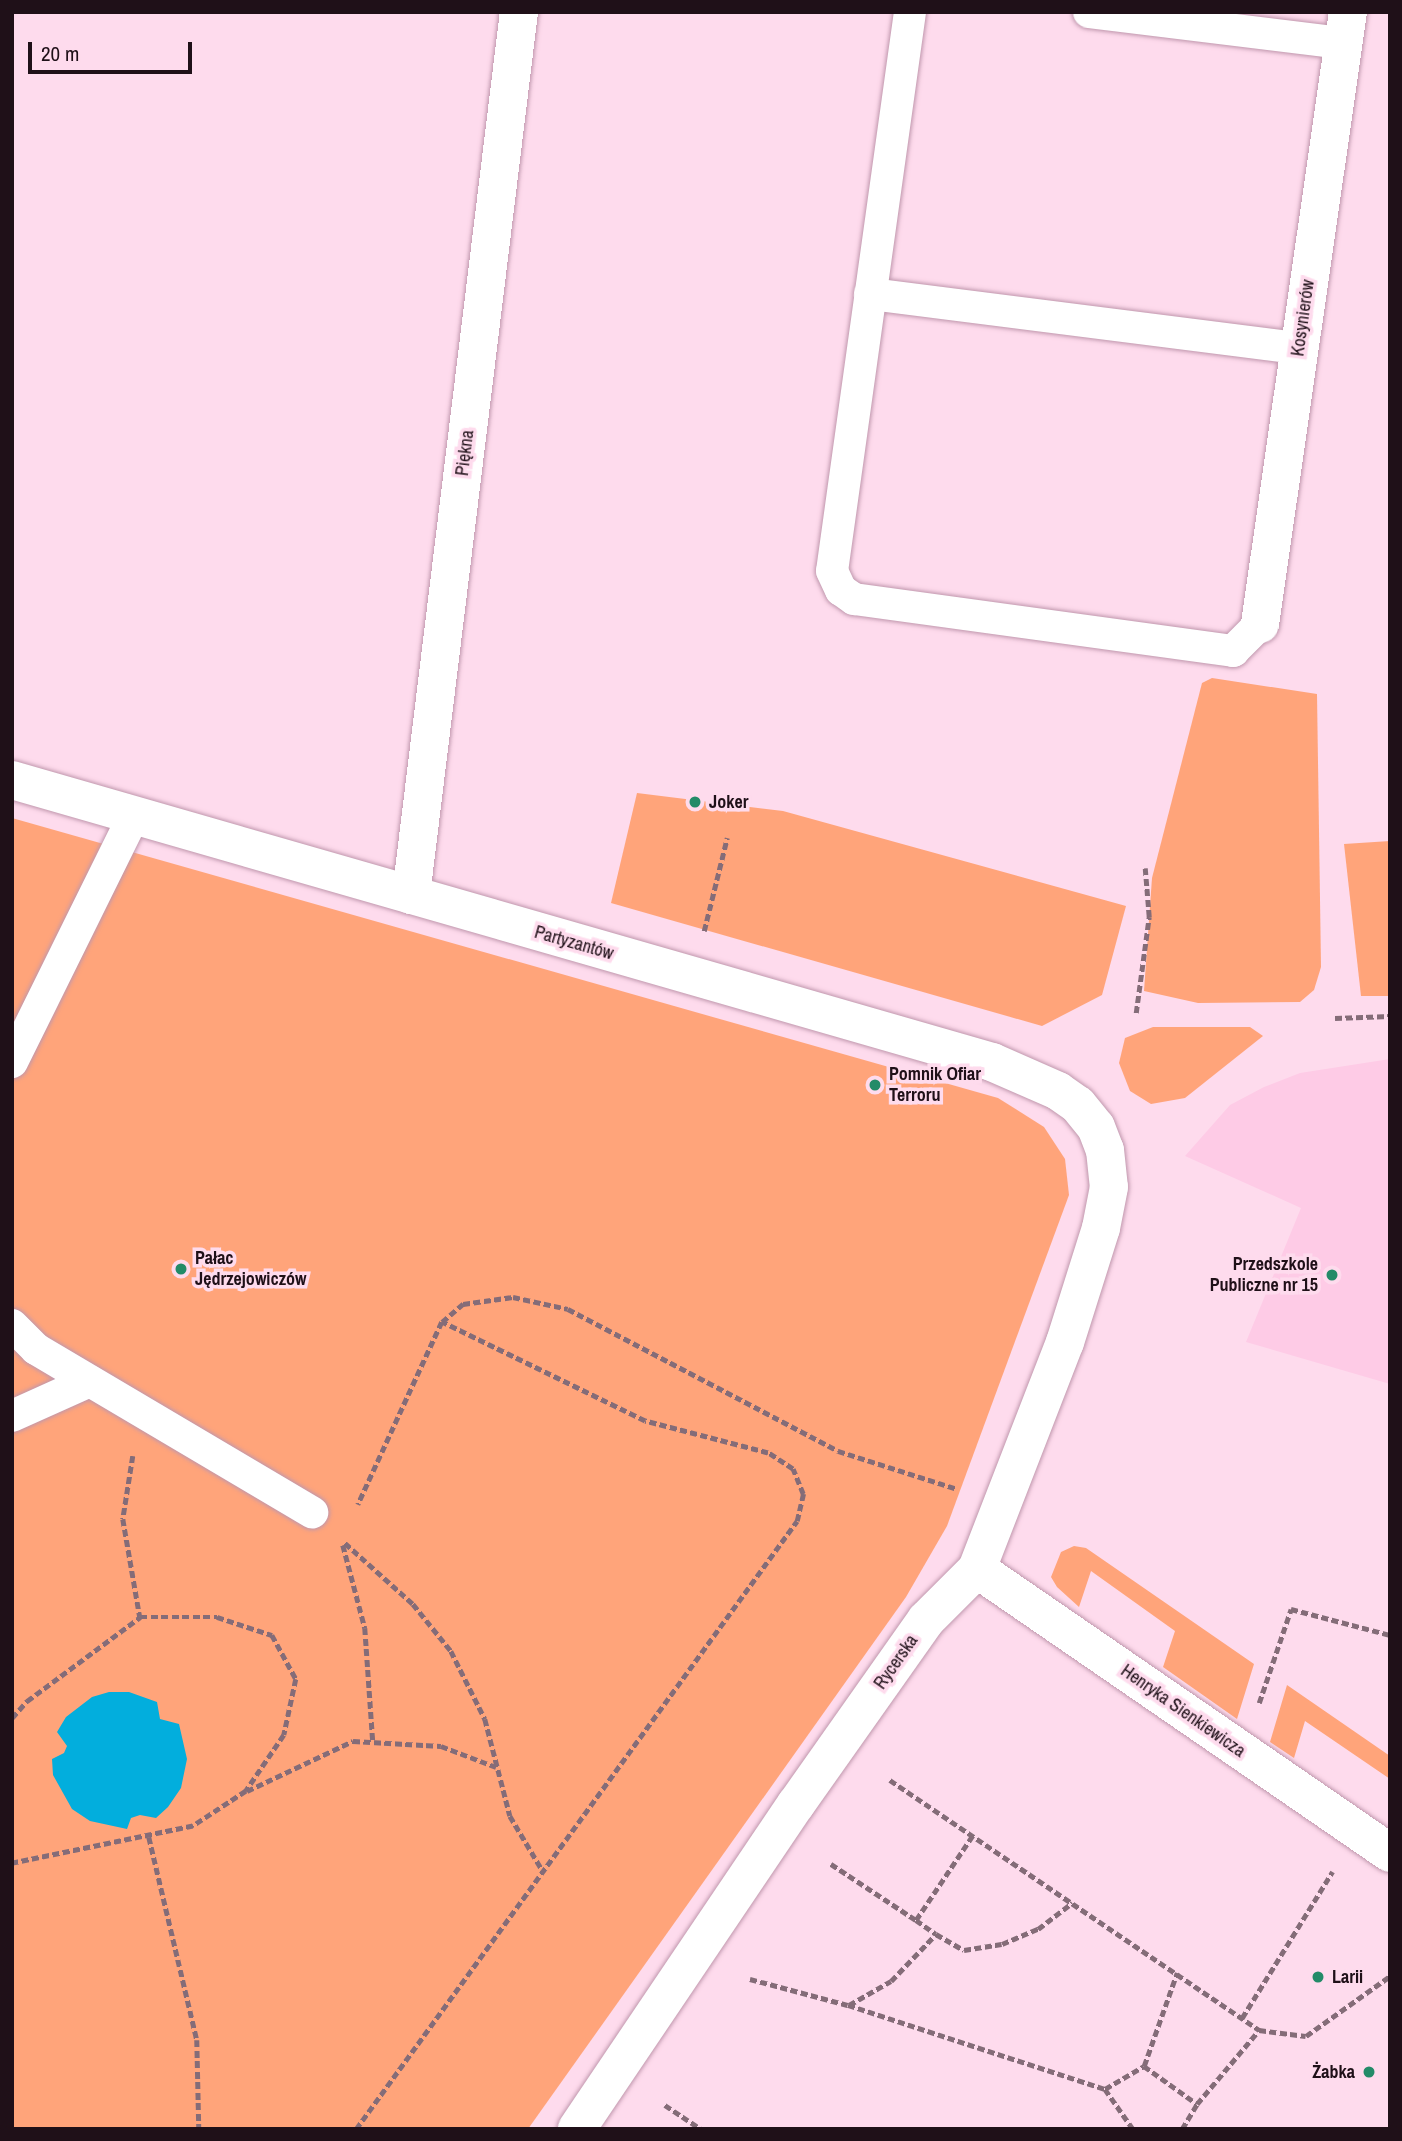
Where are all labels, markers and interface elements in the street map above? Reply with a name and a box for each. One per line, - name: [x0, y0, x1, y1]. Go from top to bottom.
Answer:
- scale bar: [32, 28, 196, 72]
- text: 20 m: [41, 39, 79, 68]
- street label: Kosynierów: [1287, 278, 1319, 358]
- street label: Piękna: [451, 429, 479, 477]
- place label: Joker: [709, 791, 748, 813]
- marker: Joker: [687, 794, 703, 810]
- street label: Partyzantów: [532, 921, 616, 965]
- place label: Pomnik Ofiar Terroru: [889, 1064, 981, 1106]
- marker: Pomnik Ofiar Terroru: [867, 1077, 883, 1093]
- place label: Pałac Jędrzejowiczów: [195, 1248, 307, 1290]
- place label: Przedszkole Publiczne nr 15: [1210, 1254, 1318, 1296]
- marker: Pałac Jędrzejowiczów: [173, 1261, 189, 1277]
- marker: Przedszkole Publiczne nr 15: [1324, 1267, 1340, 1283]
- street label: Rycerska: [870, 1631, 922, 1693]
- street label: Henryka Sienkiewicza: [1117, 1660, 1249, 1762]
- place label: Larii: [1332, 1966, 1363, 1988]
- marker: Larii: [1310, 1969, 1326, 1985]
- place label: Żabka: [1312, 2061, 1355, 2083]
- marker: Żabka: [1361, 2064, 1377, 2080]

